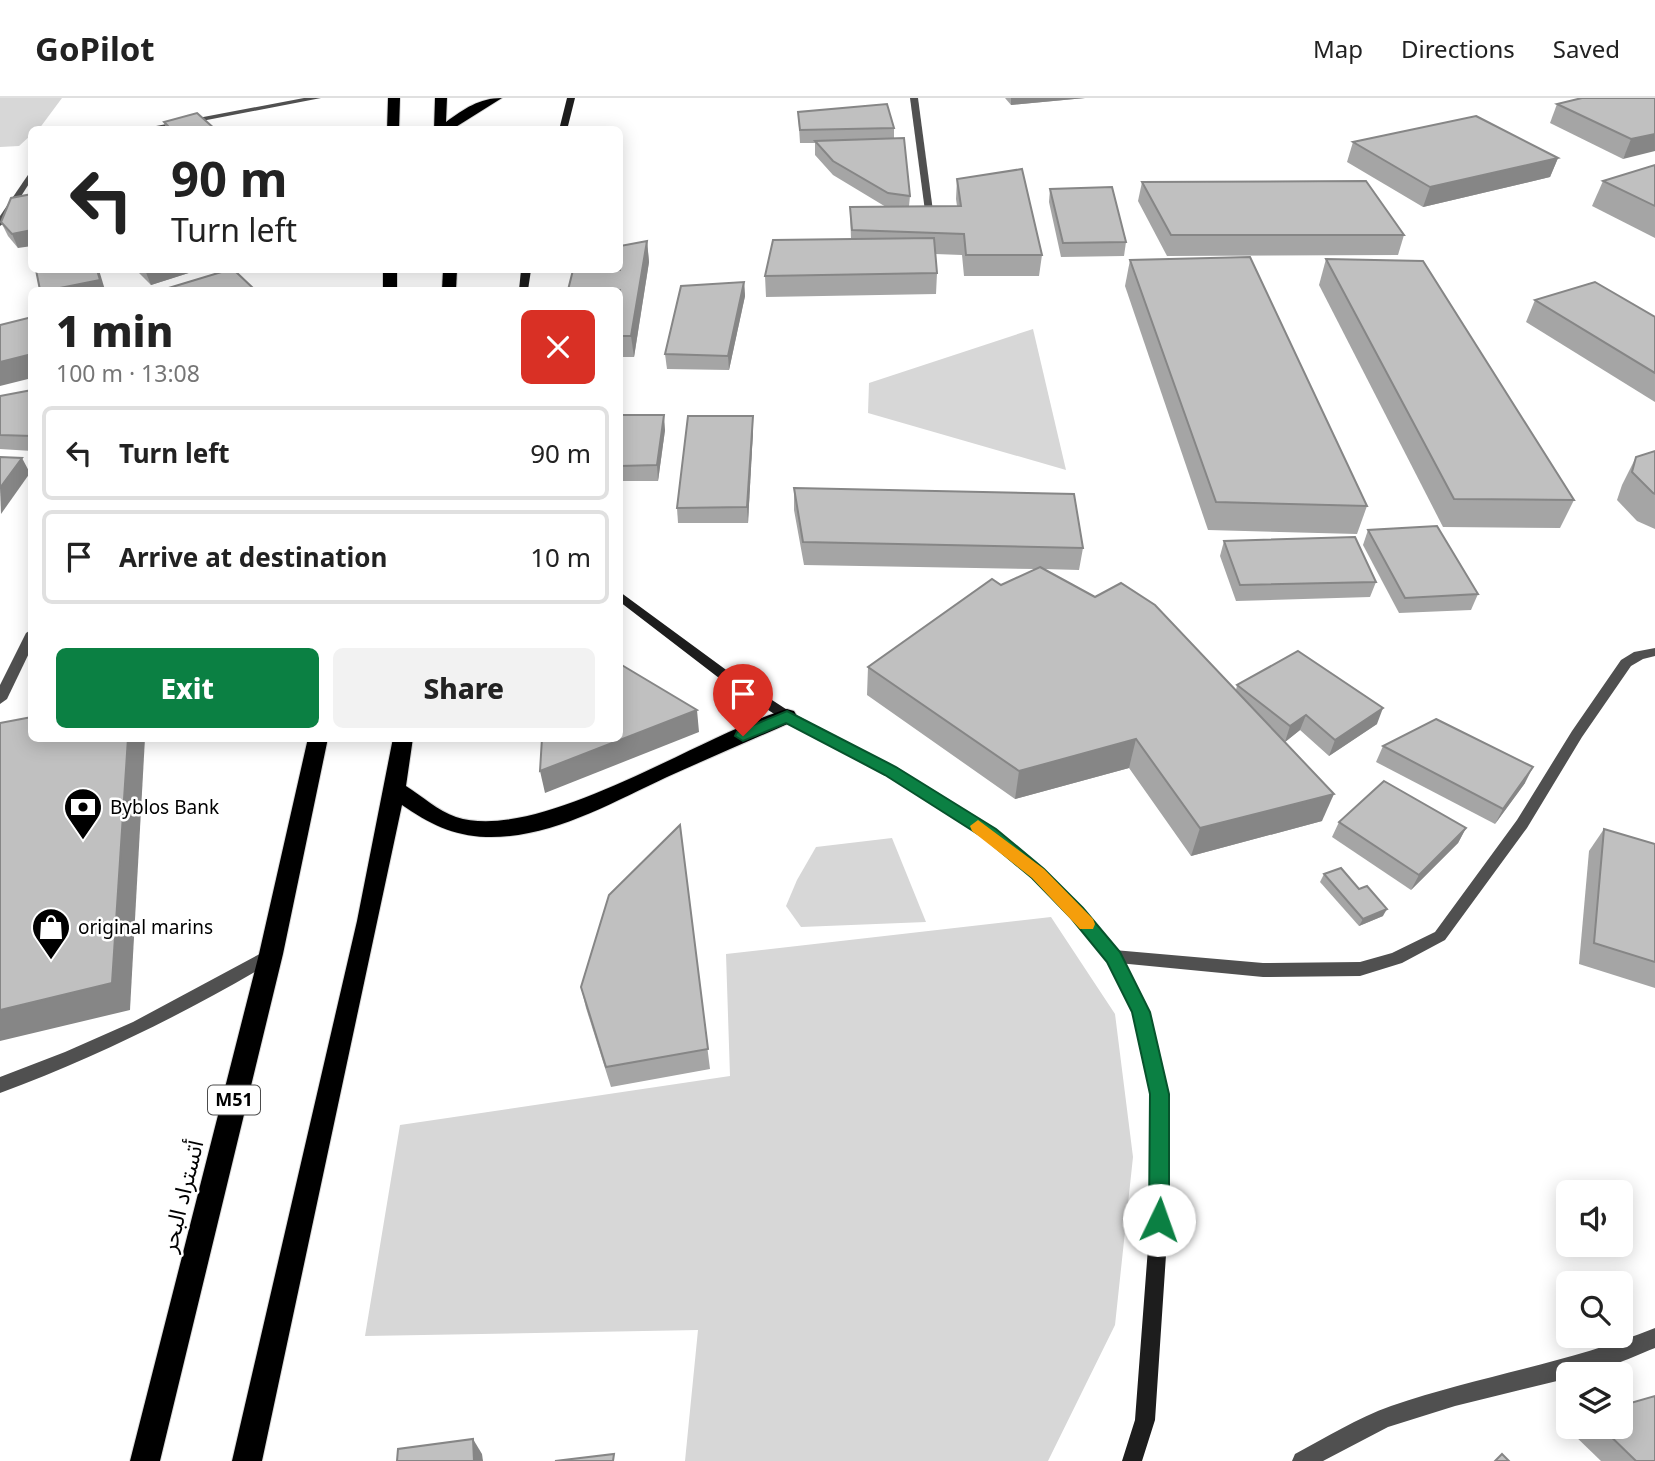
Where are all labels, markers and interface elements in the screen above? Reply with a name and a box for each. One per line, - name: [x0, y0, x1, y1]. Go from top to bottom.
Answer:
- text: GoPilot: [35, 26, 155, 71]
- text: Map: [1313, 32, 1363, 65]
- text: Directions: [1401, 32, 1515, 65]
- text: Saved: [1553, 32, 1620, 65]
- text: 90 m: [171, 145, 288, 211]
- icon: left: [56, 154, 147, 245]
- text: Turn left: [171, 208, 297, 251]
- text: 1 min: [56, 302, 173, 359]
- button: close: [521, 310, 595, 384]
- text: 100 m · 13:08: [56, 357, 200, 389]
- icon: left: [60, 434, 98, 472]
- text: Turn left: [119, 435, 230, 471]
- text: 90 m: [530, 435, 591, 471]
- icon: arrive: [60, 538, 98, 576]
- text: Arrive at destination: [119, 539, 388, 575]
- text: 10 m: [530, 539, 591, 575]
- button: Exit: [56, 648, 319, 728]
- button: Share: [333, 648, 595, 728]
- pin: [713, 664, 773, 736]
- icon: arrive: [724, 675, 762, 713]
- bank icon: Byblos Bank: [62, 786, 104, 841]
- place label: Byblos Bank: [110, 794, 219, 820]
- shop icon: original marins: [30, 906, 72, 961]
- place label: original marins: [78, 914, 213, 940]
- road number: M51: [208, 1085, 260, 1114]
- street label: أتستراد البحر: [151, 1136, 210, 1256]
- map controls: [1556, 1180, 1633, 1439]
- button: sound: [1556, 1180, 1633, 1257]
- position arrow: [1122, 1183, 1196, 1257]
- button: search: [1556, 1271, 1633, 1348]
- button: layers: [1556, 1362, 1633, 1439]

